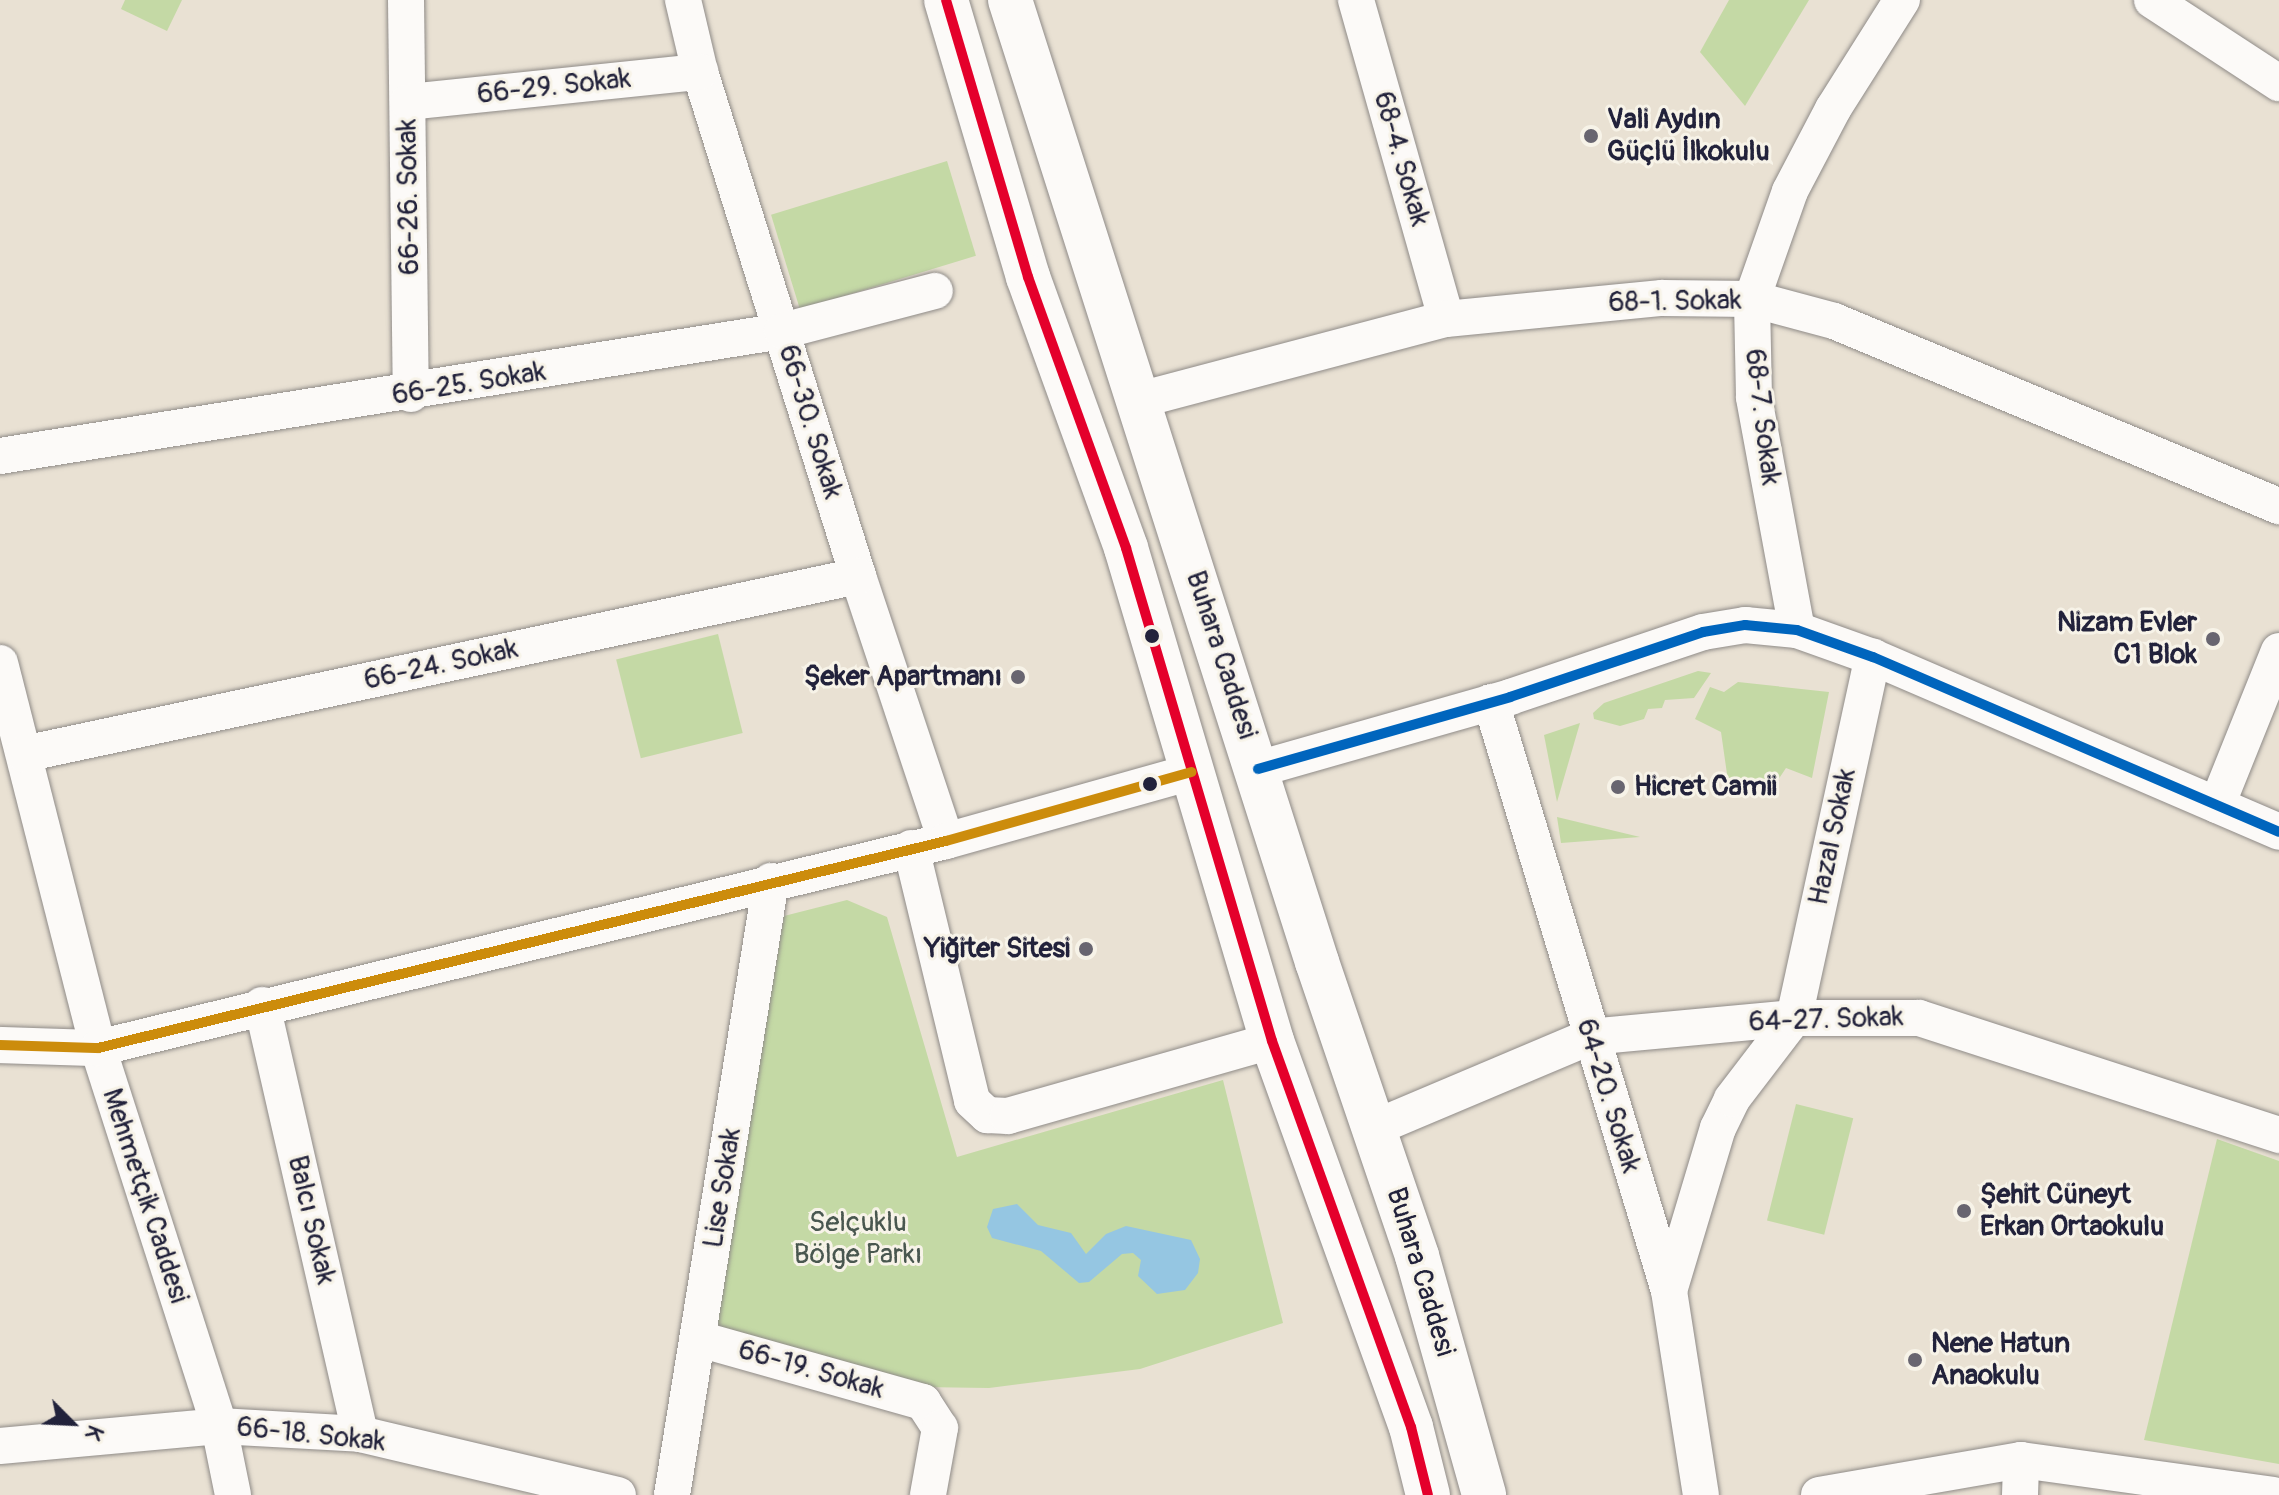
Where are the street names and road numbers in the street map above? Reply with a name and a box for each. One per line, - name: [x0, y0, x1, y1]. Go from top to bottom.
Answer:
- street label: 66-29. Sokak: [475, 62, 633, 112]
- street label: 68-4. Sokak: [1366, 88, 1436, 230]
- street label: 66-26. Sokak: [391, 119, 427, 275]
- street label: 68-1. Sokak: [1608, 284, 1742, 320]
- street label: 66-30. Sokak: [771, 341, 849, 503]
- street label: 68-7. Sokak: [1737, 347, 1787, 487]
- street label: 66-25. Sokak: [390, 355, 548, 413]
- street label: Buhara Caddesi: [1178, 567, 1264, 743]
- street label: 66-24. Sokak: [361, 632, 521, 698]
- street label: Hazal Sokak: [1802, 766, 1864, 908]
- street label: 64-27. Sokak: [1748, 1001, 1904, 1039]
- street label: 64-20. Sokak: [1569, 1015, 1647, 1177]
- street label: Mehmetçik Caddesi: [94, 1084, 196, 1308]
- street label: Lise Sokak: [697, 1126, 749, 1250]
- street label: Balcı Sokak: [280, 1152, 342, 1288]
- street label: Buhara Caddesi: [1378, 1184, 1462, 1360]
- street label: 66-19. Sokak: [734, 1333, 888, 1407]
- street label: 66-18. Sokak: [235, 1410, 387, 1460]

